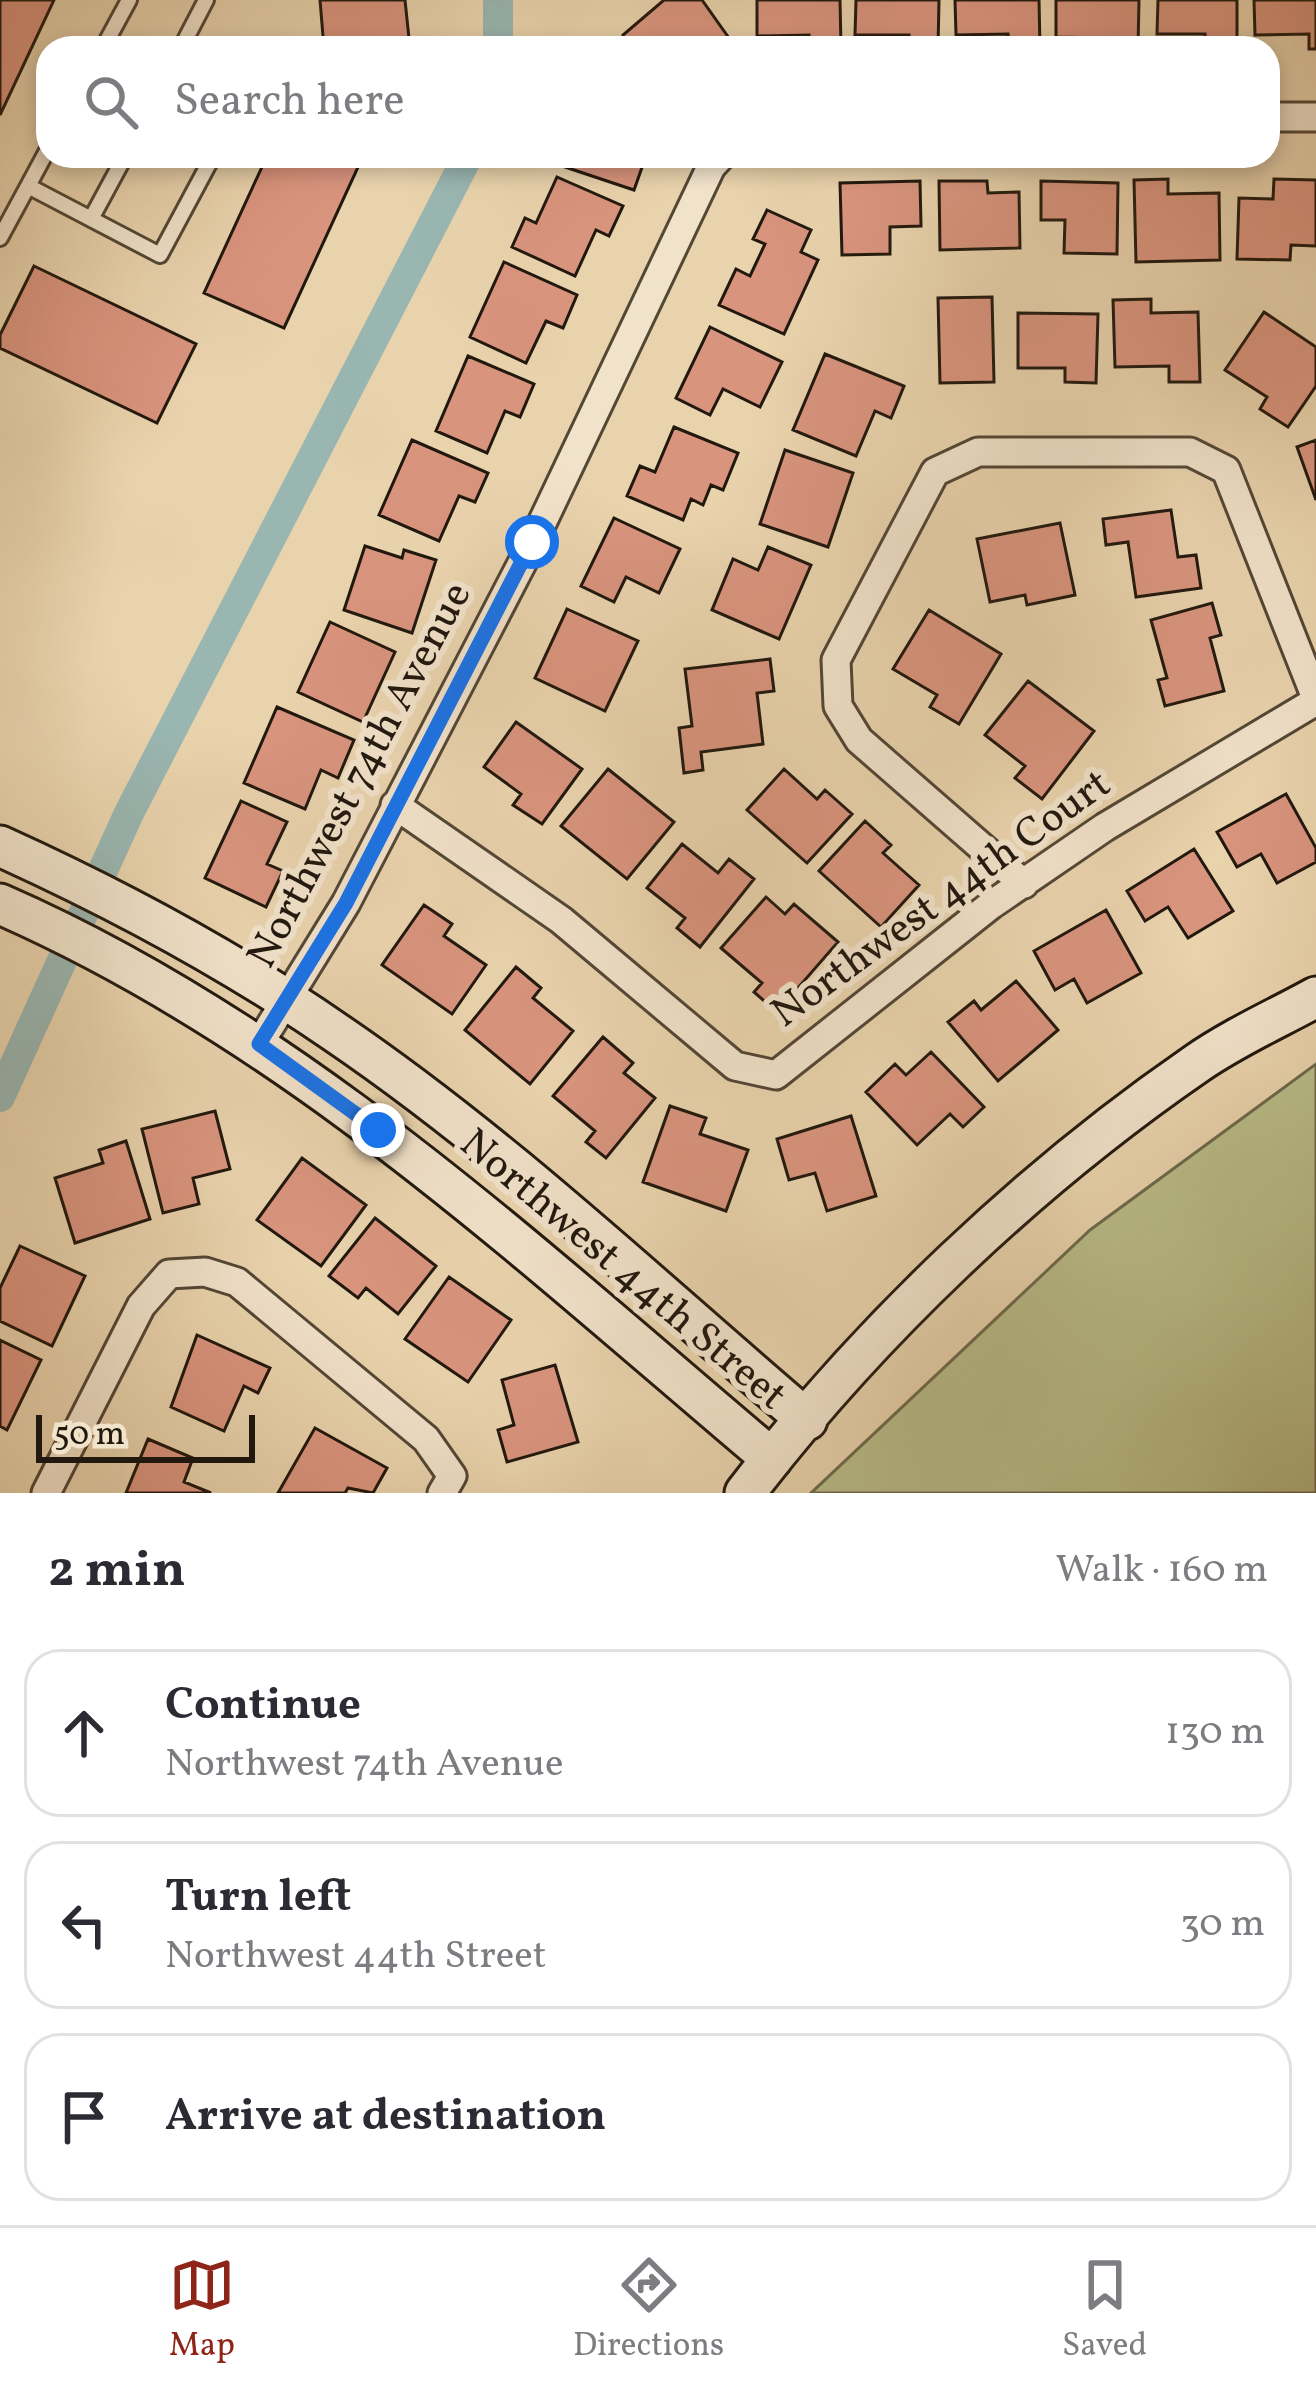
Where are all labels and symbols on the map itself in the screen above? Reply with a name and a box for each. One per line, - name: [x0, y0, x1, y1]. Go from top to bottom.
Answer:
- route start: [505, 515, 559, 569]
- street label: Northwest 74th Avenue: [234, 573, 488, 979]
- street label: Northwest 44th Court: [760, 757, 1124, 1043]
- route end: [351, 1103, 405, 1157]
- street label: Northwest 44th Street: [446, 1116, 798, 1426]
- scale bar: [36, 1409, 255, 1462]

